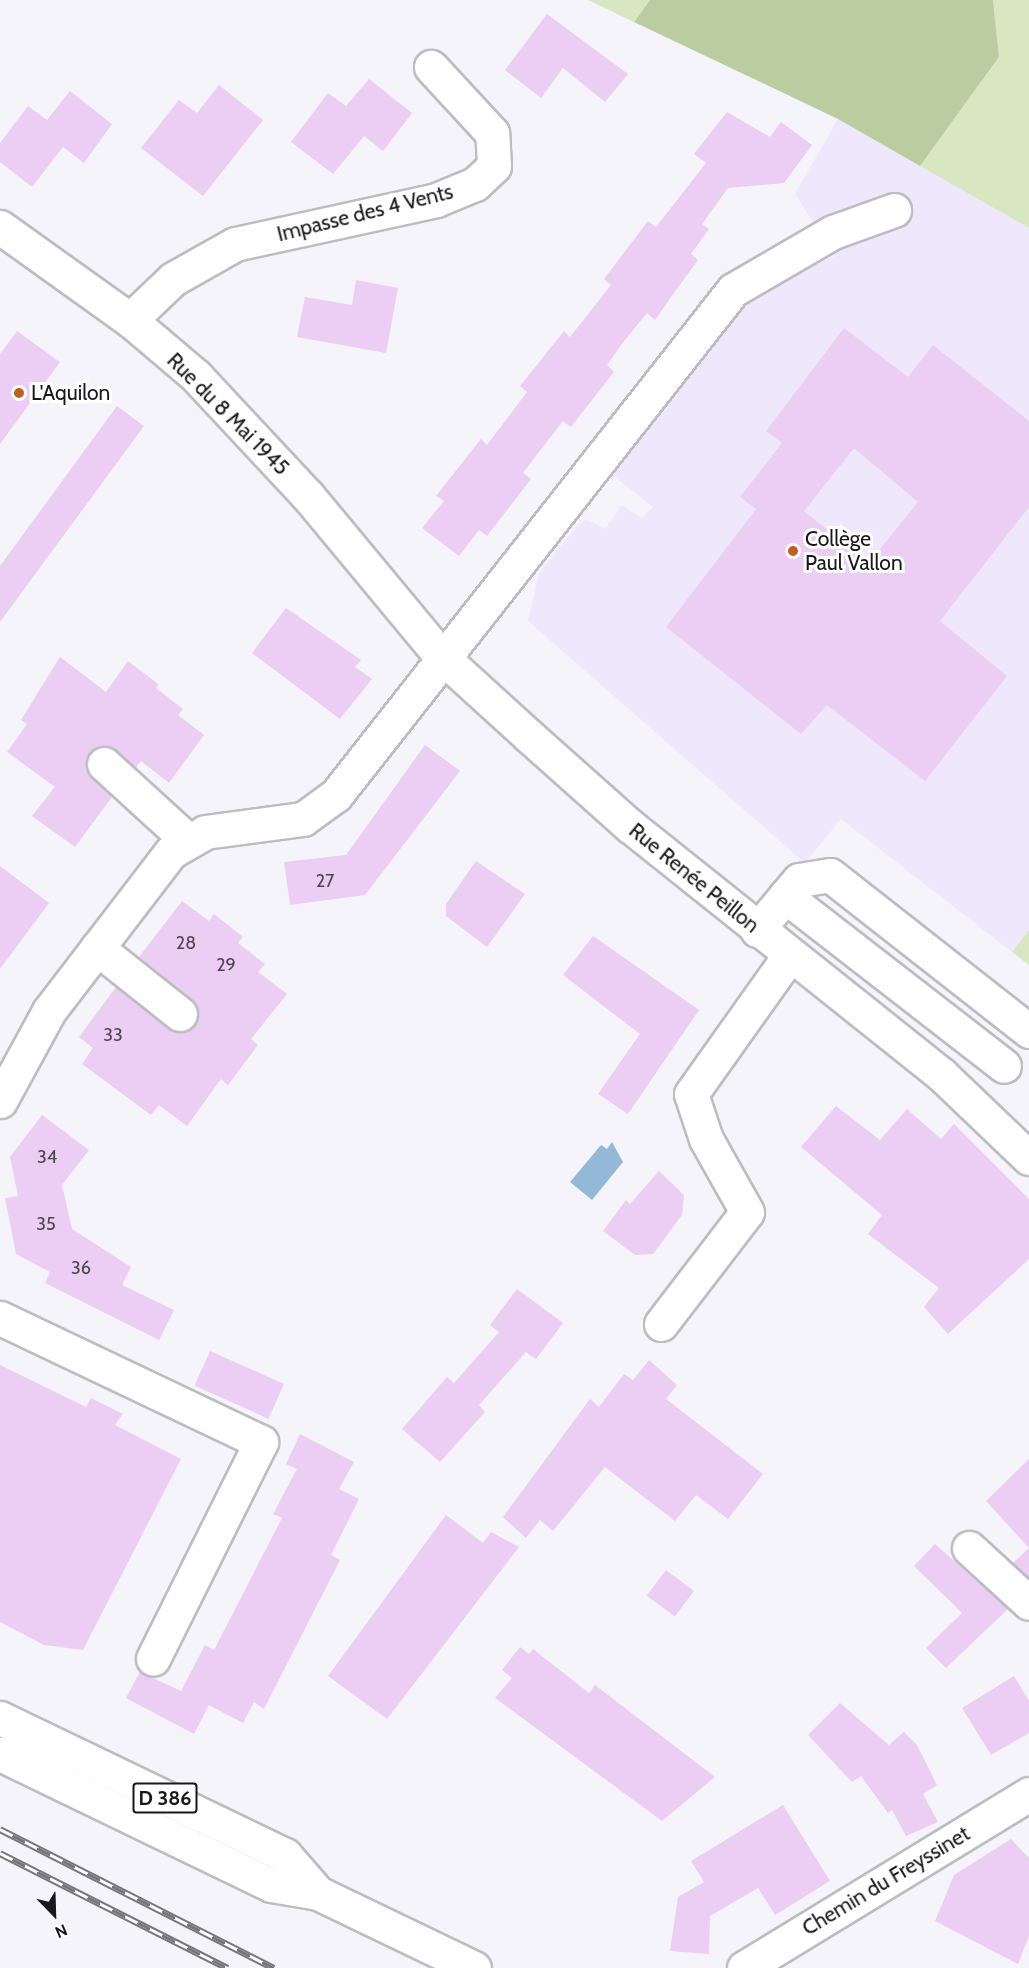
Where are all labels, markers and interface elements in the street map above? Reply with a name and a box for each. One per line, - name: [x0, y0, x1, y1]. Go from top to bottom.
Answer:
- street label: Impasse des 4 Vents: [274, 179, 456, 247]
- street label: Rue du 8 Mai 1945: [162, 348, 294, 480]
- place label: L'Aquilon: [31, 380, 110, 406]
- marker: L'Aquilon: [12, 386, 26, 400]
- place label: Collège Paul Vallon: [805, 526, 903, 576]
- marker: Collège Paul Vallon: [786, 544, 800, 558]
- street label: Rue Renée Peillon: [624, 818, 764, 938]
- house number: 27: [316, 870, 334, 892]
- house number: 28: [176, 932, 196, 954]
- house number: 29: [216, 954, 236, 976]
- house number: 33: [103, 1024, 123, 1046]
- house number: 34: [37, 1146, 57, 1168]
- house number: 35: [36, 1213, 56, 1235]
- house number: 36: [71, 1257, 91, 1279]
- road number: D 386: [132, 1781, 198, 1815]
- street label: Chemin du Freyssinet: [798, 1821, 974, 1941]
- north arrow: [24, 1884, 84, 1944]
- text: N: [52, 1920, 70, 1942]

